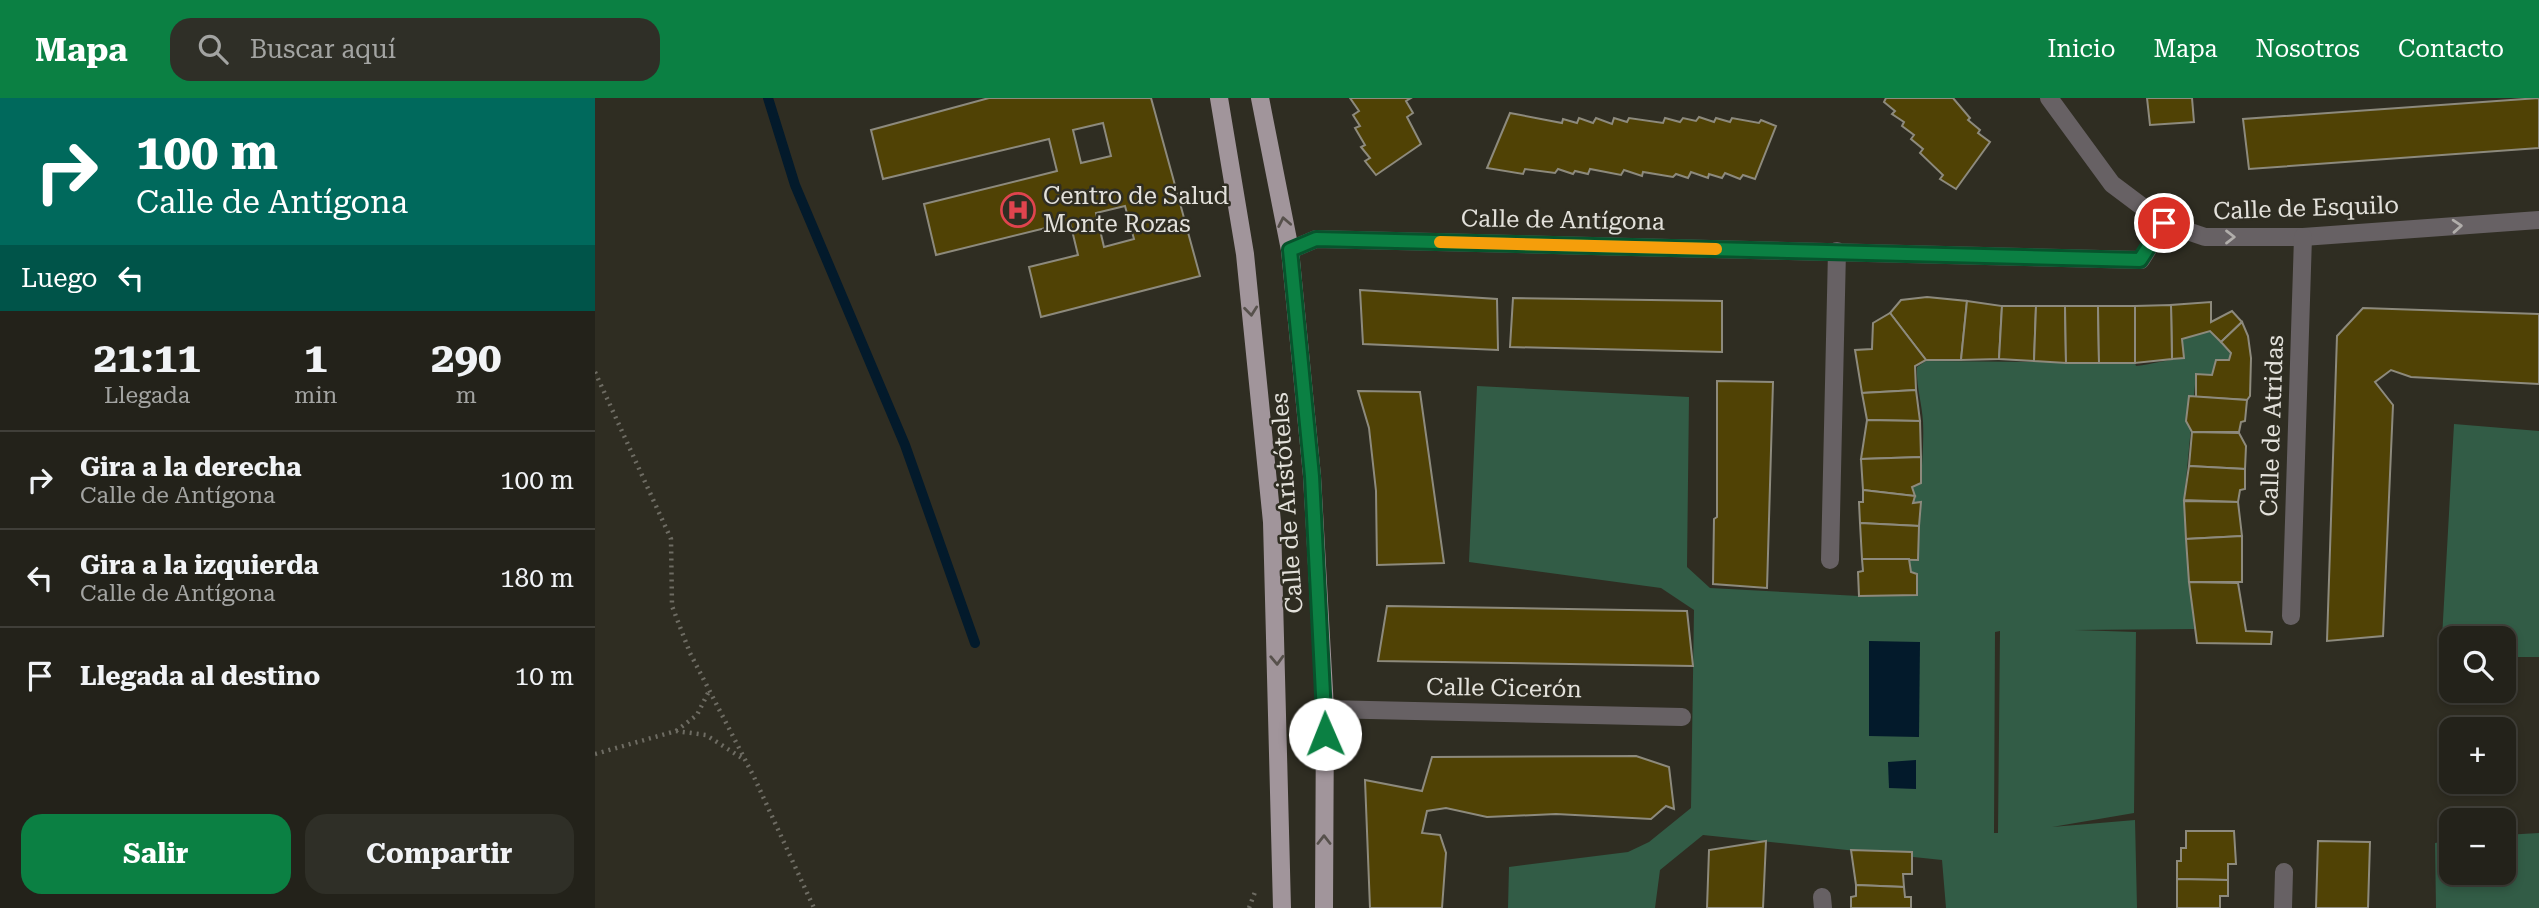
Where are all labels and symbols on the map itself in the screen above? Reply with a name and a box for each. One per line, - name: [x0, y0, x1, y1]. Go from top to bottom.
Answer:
- place label: Centro de Salud Monte Rozas: [1043, 182, 1229, 238]
- hospital icon: Centro de Salud Monte Rozas: [999, 191, 1037, 229]
- street label: Calle de Esquilo: [2213, 191, 2399, 225]
- pin: [2134, 193, 2194, 253]
- street label: Calle de Antígona: [1461, 204, 1665, 236]
- one-way arrow: [1278, 216, 1293, 228]
- one-way arrow: [2452, 219, 2463, 234]
- one-way arrow: [2225, 229, 2236, 245]
- one-way arrow: [1243, 306, 1258, 317]
- street label: Calle de Atridas: [2255, 335, 2289, 517]
- street label: Calle de Aristóteles: [1265, 391, 1309, 615]
- one-way arrow: [1269, 654, 1284, 665]
- street label: Calle Cicerón: [1426, 673, 1582, 703]
- position arrow: [1288, 697, 1362, 771]
- one-way arrow: [1316, 834, 1332, 845]

